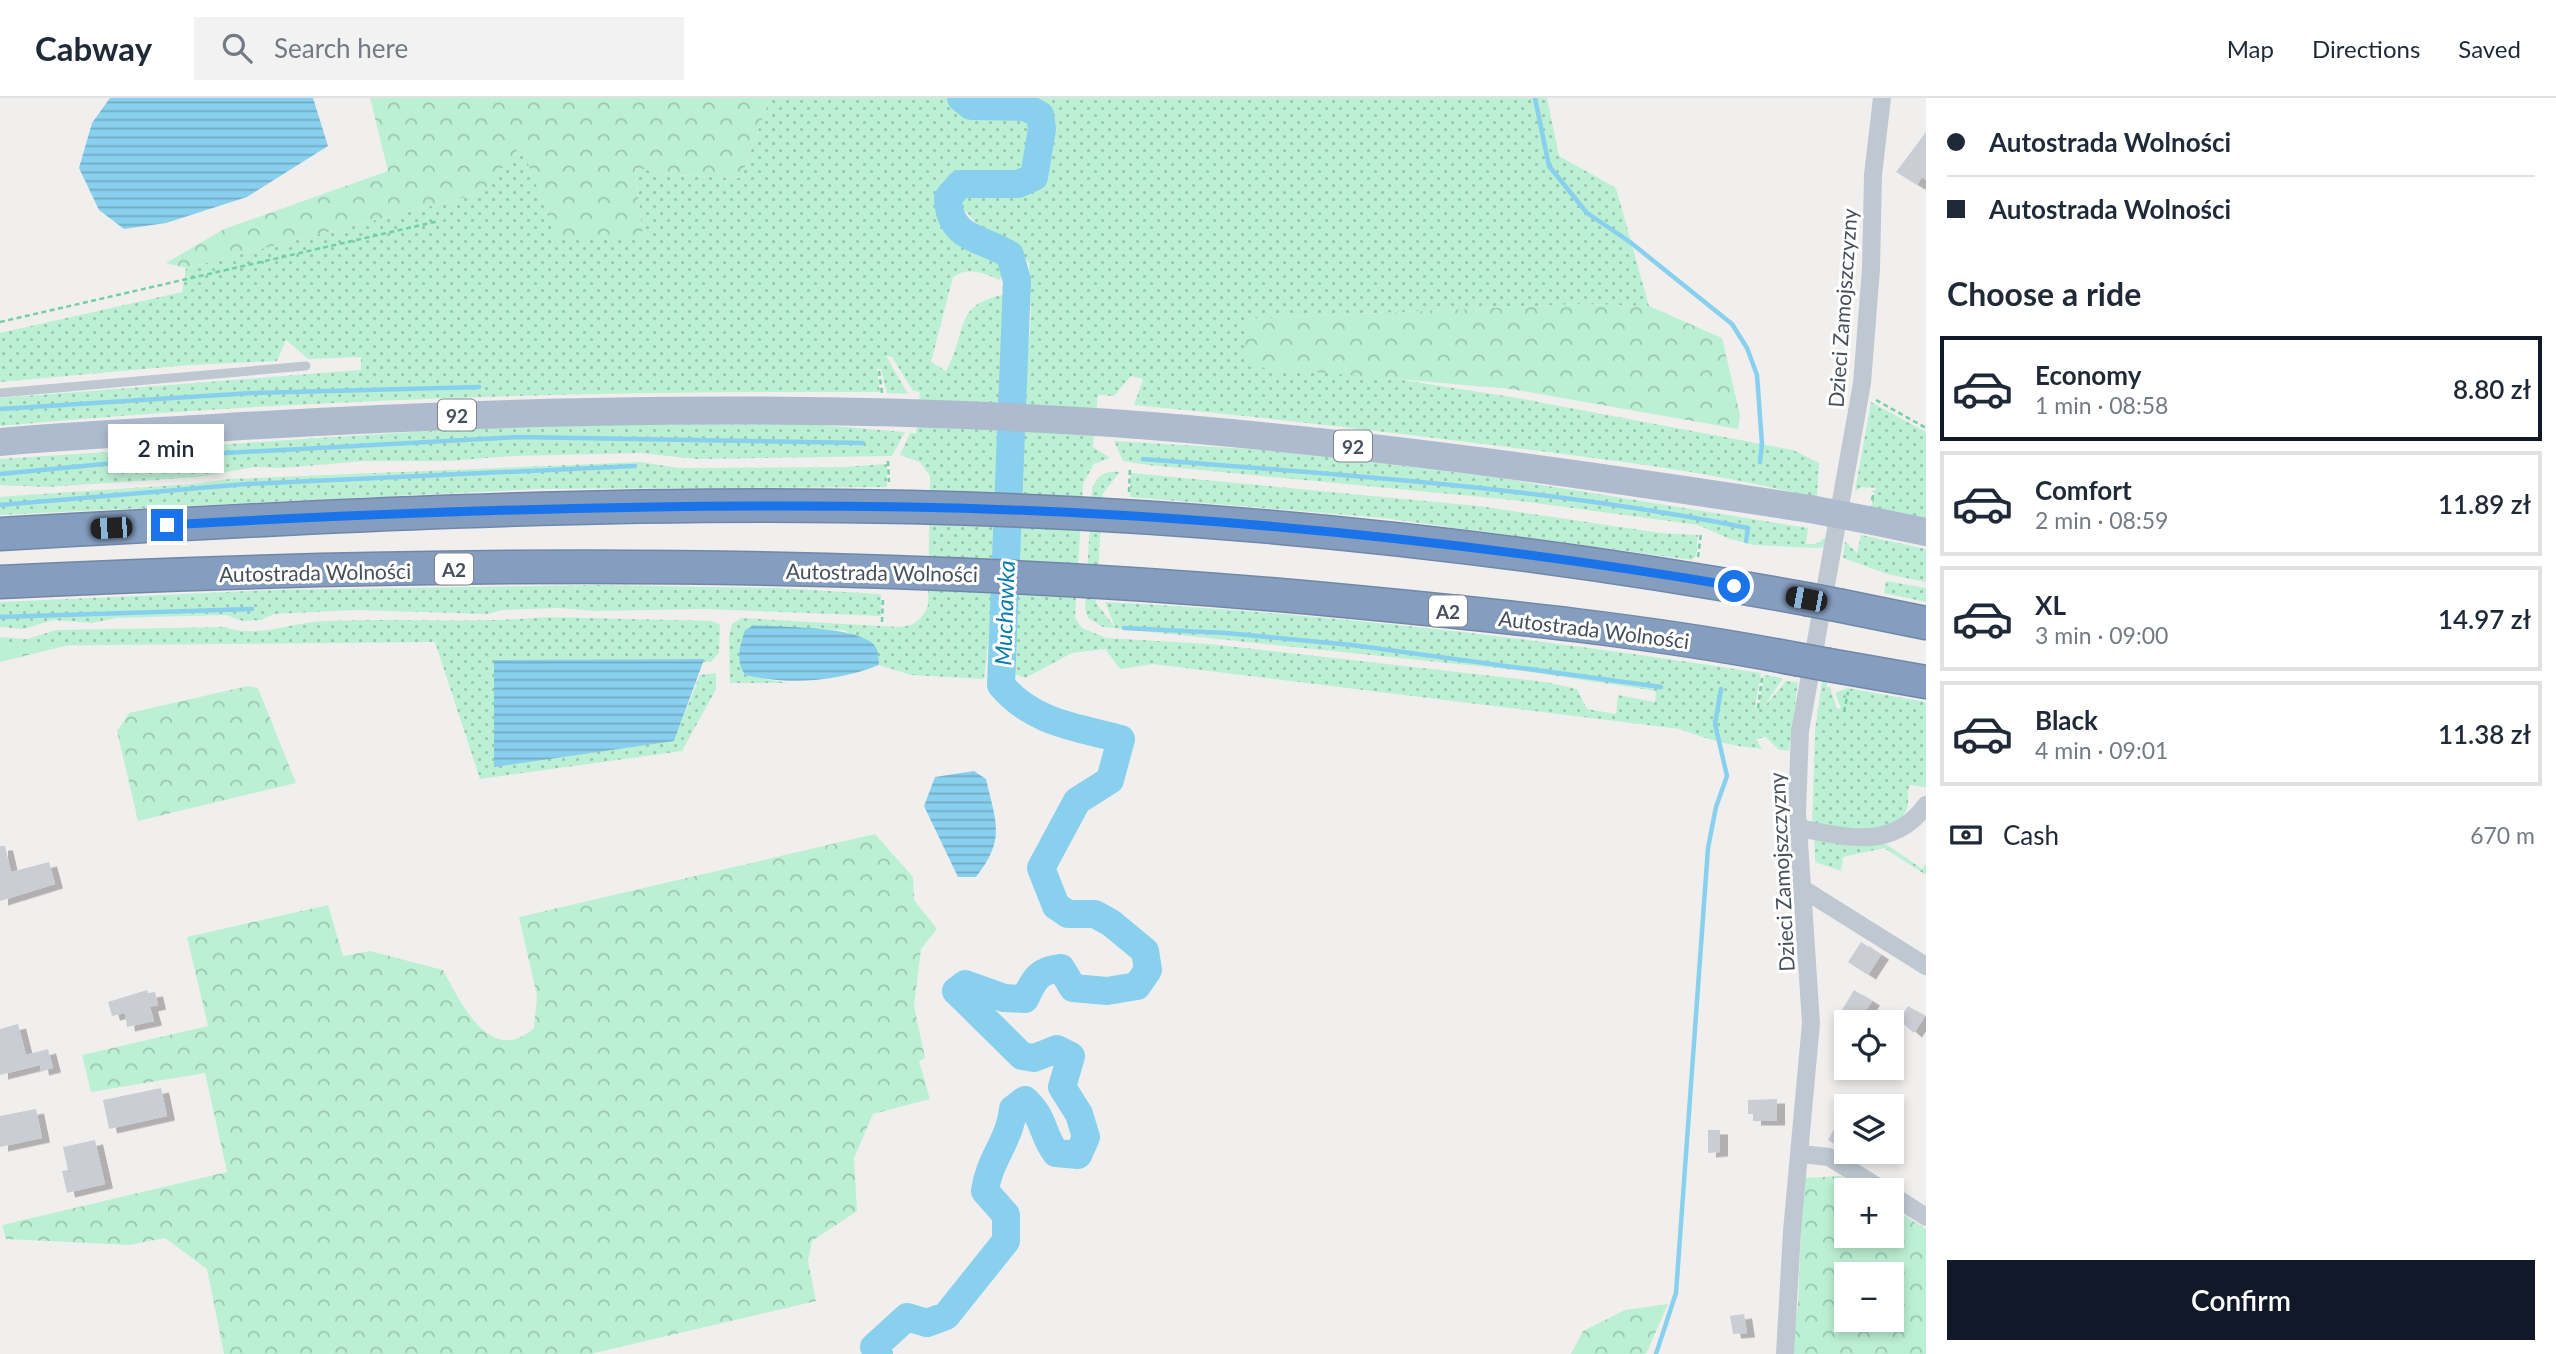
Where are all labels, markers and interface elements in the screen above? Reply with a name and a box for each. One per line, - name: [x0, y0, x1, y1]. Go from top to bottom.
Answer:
- search box: [194, 17, 684, 80]
- text: Cabway: [35, 28, 152, 68]
- icon: search: [218, 29, 256, 67]
- text: Search here: [274, 32, 408, 64]
- text: Map: [2227, 34, 2274, 63]
- text: Directions: [2312, 34, 2420, 63]
- text: Saved: [2458, 34, 2521, 63]
- text: Autostrada Wolności: [1989, 126, 2231, 158]
- text: Autostrada Wolności: [1989, 193, 2231, 225]
- street label: Dzieci Zamojszczyzny: [1823, 207, 1861, 408]
- text: Choose a ride: [1947, 274, 2141, 313]
- icon: car: [1951, 357, 2014, 420]
- text: Economy: [2035, 359, 2141, 391]
- text: 8.80 zł: [2453, 373, 2531, 405]
- text: 1 min · 08:58: [2035, 391, 2168, 419]
- road number: 92: [438, 400, 476, 430]
- callout: 2 min: [109, 424, 225, 472]
- road number: 92: [1334, 430, 1372, 462]
- text: 2 min: [138, 434, 194, 462]
- icon: car: [1951, 472, 2014, 535]
- text: Comfort: [2035, 474, 2132, 506]
- text: 11.89 zł: [2438, 488, 2531, 520]
- text: 2 min · 08:59: [2035, 506, 2168, 534]
- route end: [151, 509, 183, 541]
- car: [90, 516, 133, 540]
- road number: A2: [435, 554, 473, 584]
- street label: Autostrada Wolności: [219, 558, 411, 586]
- street label: Autostrada Wolności: [786, 558, 978, 586]
- water label: Muchawka: [988, 560, 1020, 666]
- route start: [1718, 570, 1750, 602]
- car: [1784, 585, 1829, 613]
- icon: car: [1951, 587, 2014, 650]
- text: XL: [2035, 589, 2066, 621]
- road number: A2: [1429, 596, 1467, 626]
- text: 14.97 zł: [2438, 603, 2531, 635]
- street label: Autostrada Wolności: [1497, 605, 1691, 653]
- text: 3 min · 09:00: [2035, 621, 2168, 649]
- icon: car: [1951, 702, 2014, 765]
- text: Black: [2035, 704, 2098, 736]
- text: 11.38 zł: [2438, 718, 2531, 750]
- text: 4 min · 09:01: [2035, 736, 2168, 764]
- street label: Dzieci Zamojszczyzny: [1763, 772, 1799, 972]
- icon: cash: [1947, 816, 1985, 854]
- text: Cash: [2003, 819, 2059, 851]
- text: 670 m: [2470, 821, 2535, 849]
- map controls: [1834, 1010, 1904, 1332]
- button: locate: [1834, 1010, 1904, 1080]
- button: layers: [1834, 1094, 1904, 1164]
- button: +: [1834, 1178, 1904, 1248]
- button: Confirm: [1947, 1260, 2535, 1340]
- button: −: [1834, 1262, 1904, 1332]

